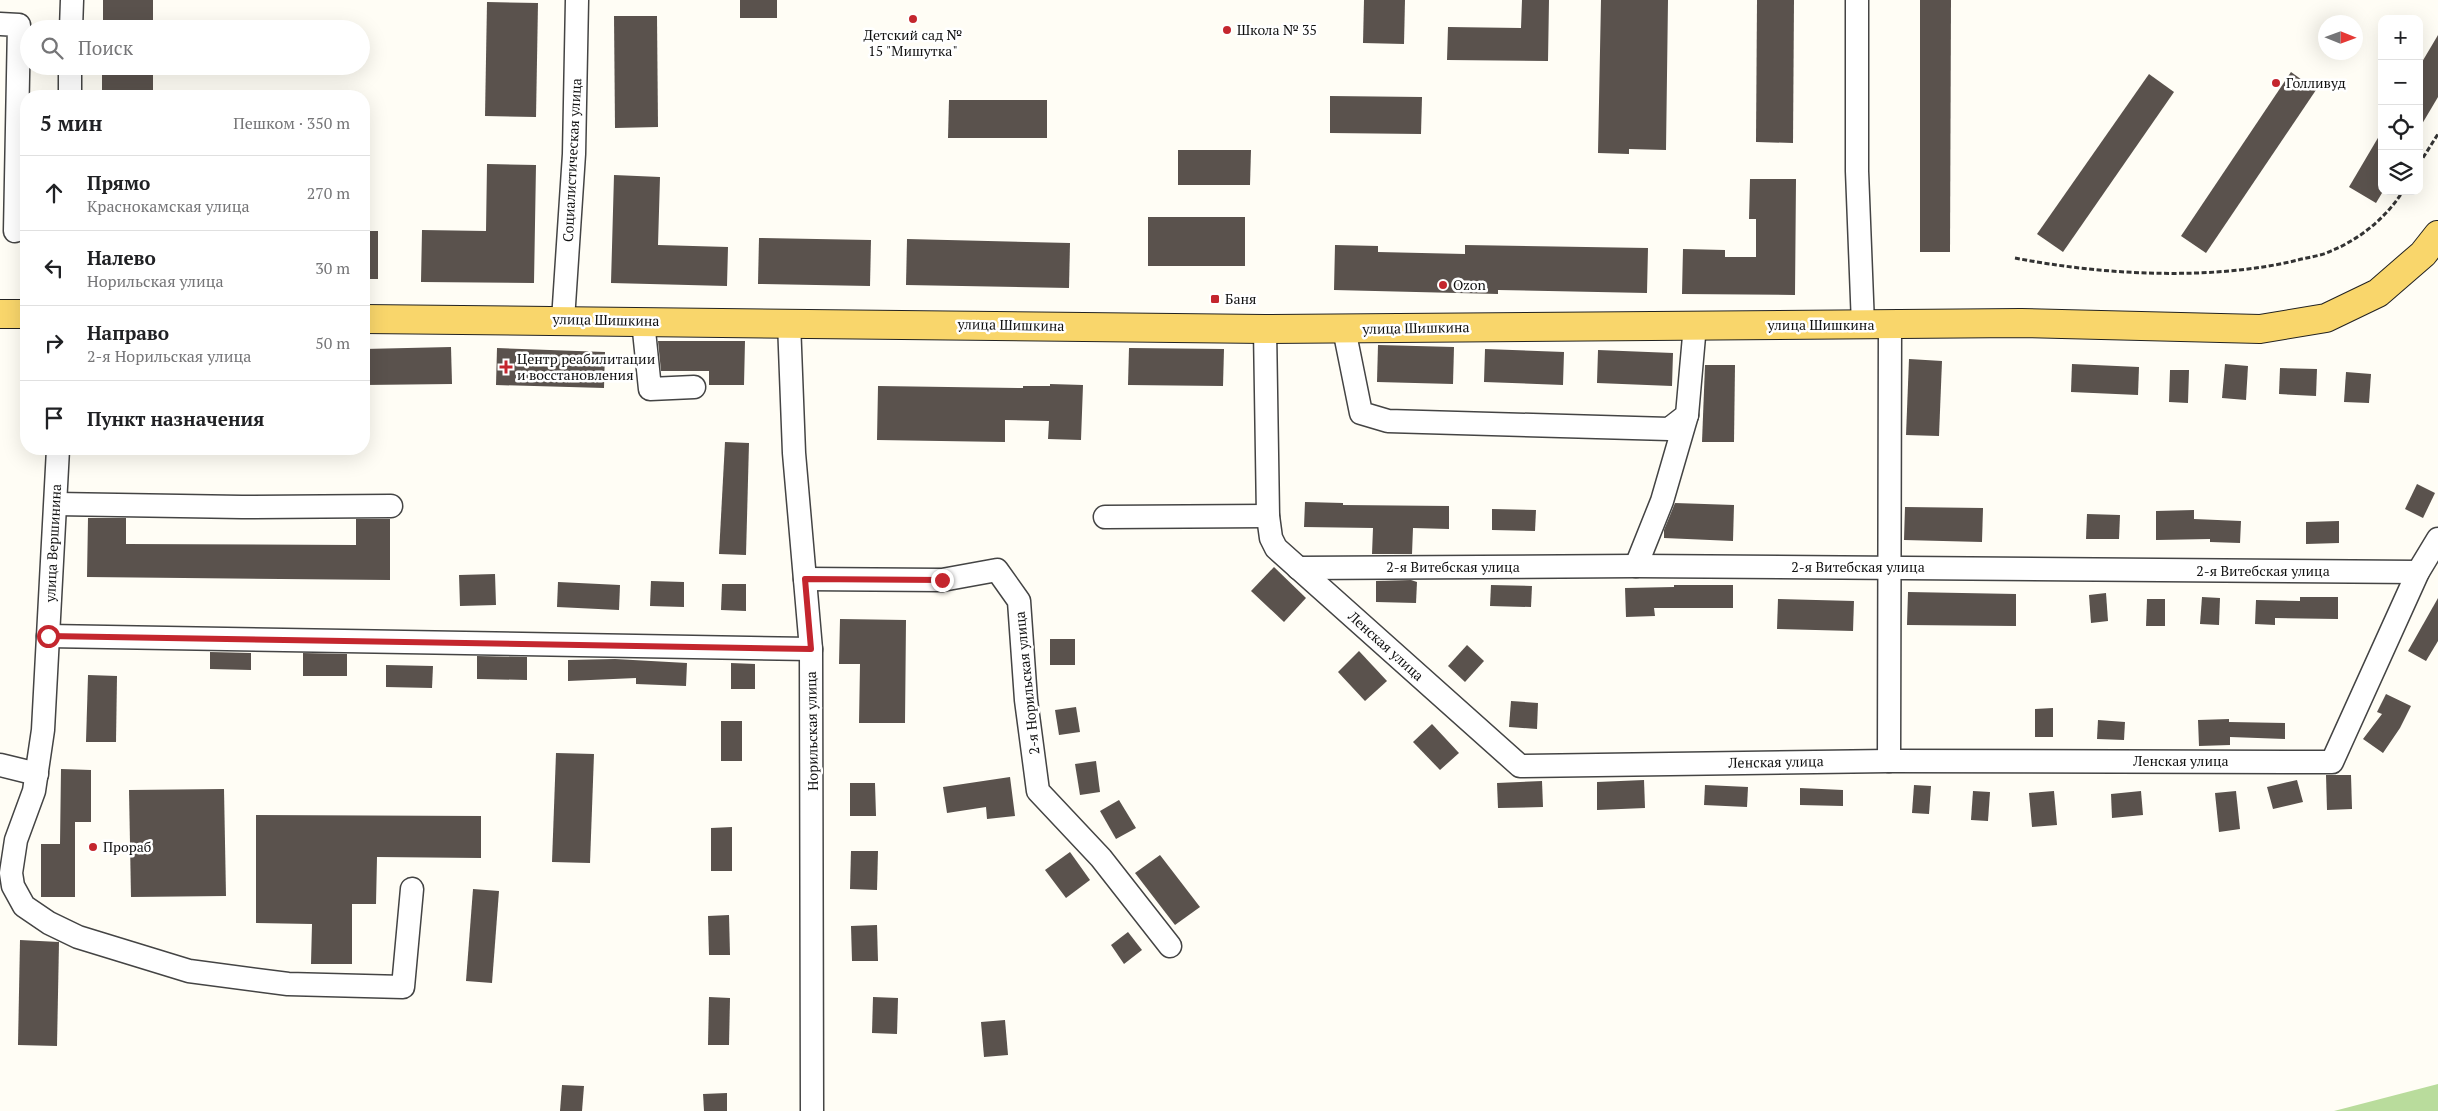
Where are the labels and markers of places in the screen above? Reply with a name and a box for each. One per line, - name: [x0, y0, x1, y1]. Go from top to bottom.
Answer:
- marker: Детский сад № 15 "Мишутка": [907, 13, 919, 25]
- place label: Школа № 35: [1237, 20, 1317, 39]
- marker: Школа № 35: [1221, 24, 1233, 36]
- place label: Детский сад № 15 "Мишутка": [864, 25, 963, 60]
- place label: Голливуд: [2286, 73, 2346, 92]
- marker: Голливуд: [2270, 77, 2282, 89]
- place label: Ozon: [1453, 275, 1487, 294]
- marker: Ozon: [1437, 279, 1449, 291]
- place label: Баня: [1225, 289, 1256, 308]
- marker: Баня: [1209, 293, 1221, 305]
- place label: Центр реабилитации и восстановления: [517, 349, 656, 384]
- marker: Центр реабилитации и восстановления: [499, 360, 513, 374]
- place label: Прораб: [103, 837, 151, 856]
- marker: Прораб: [87, 841, 99, 853]

